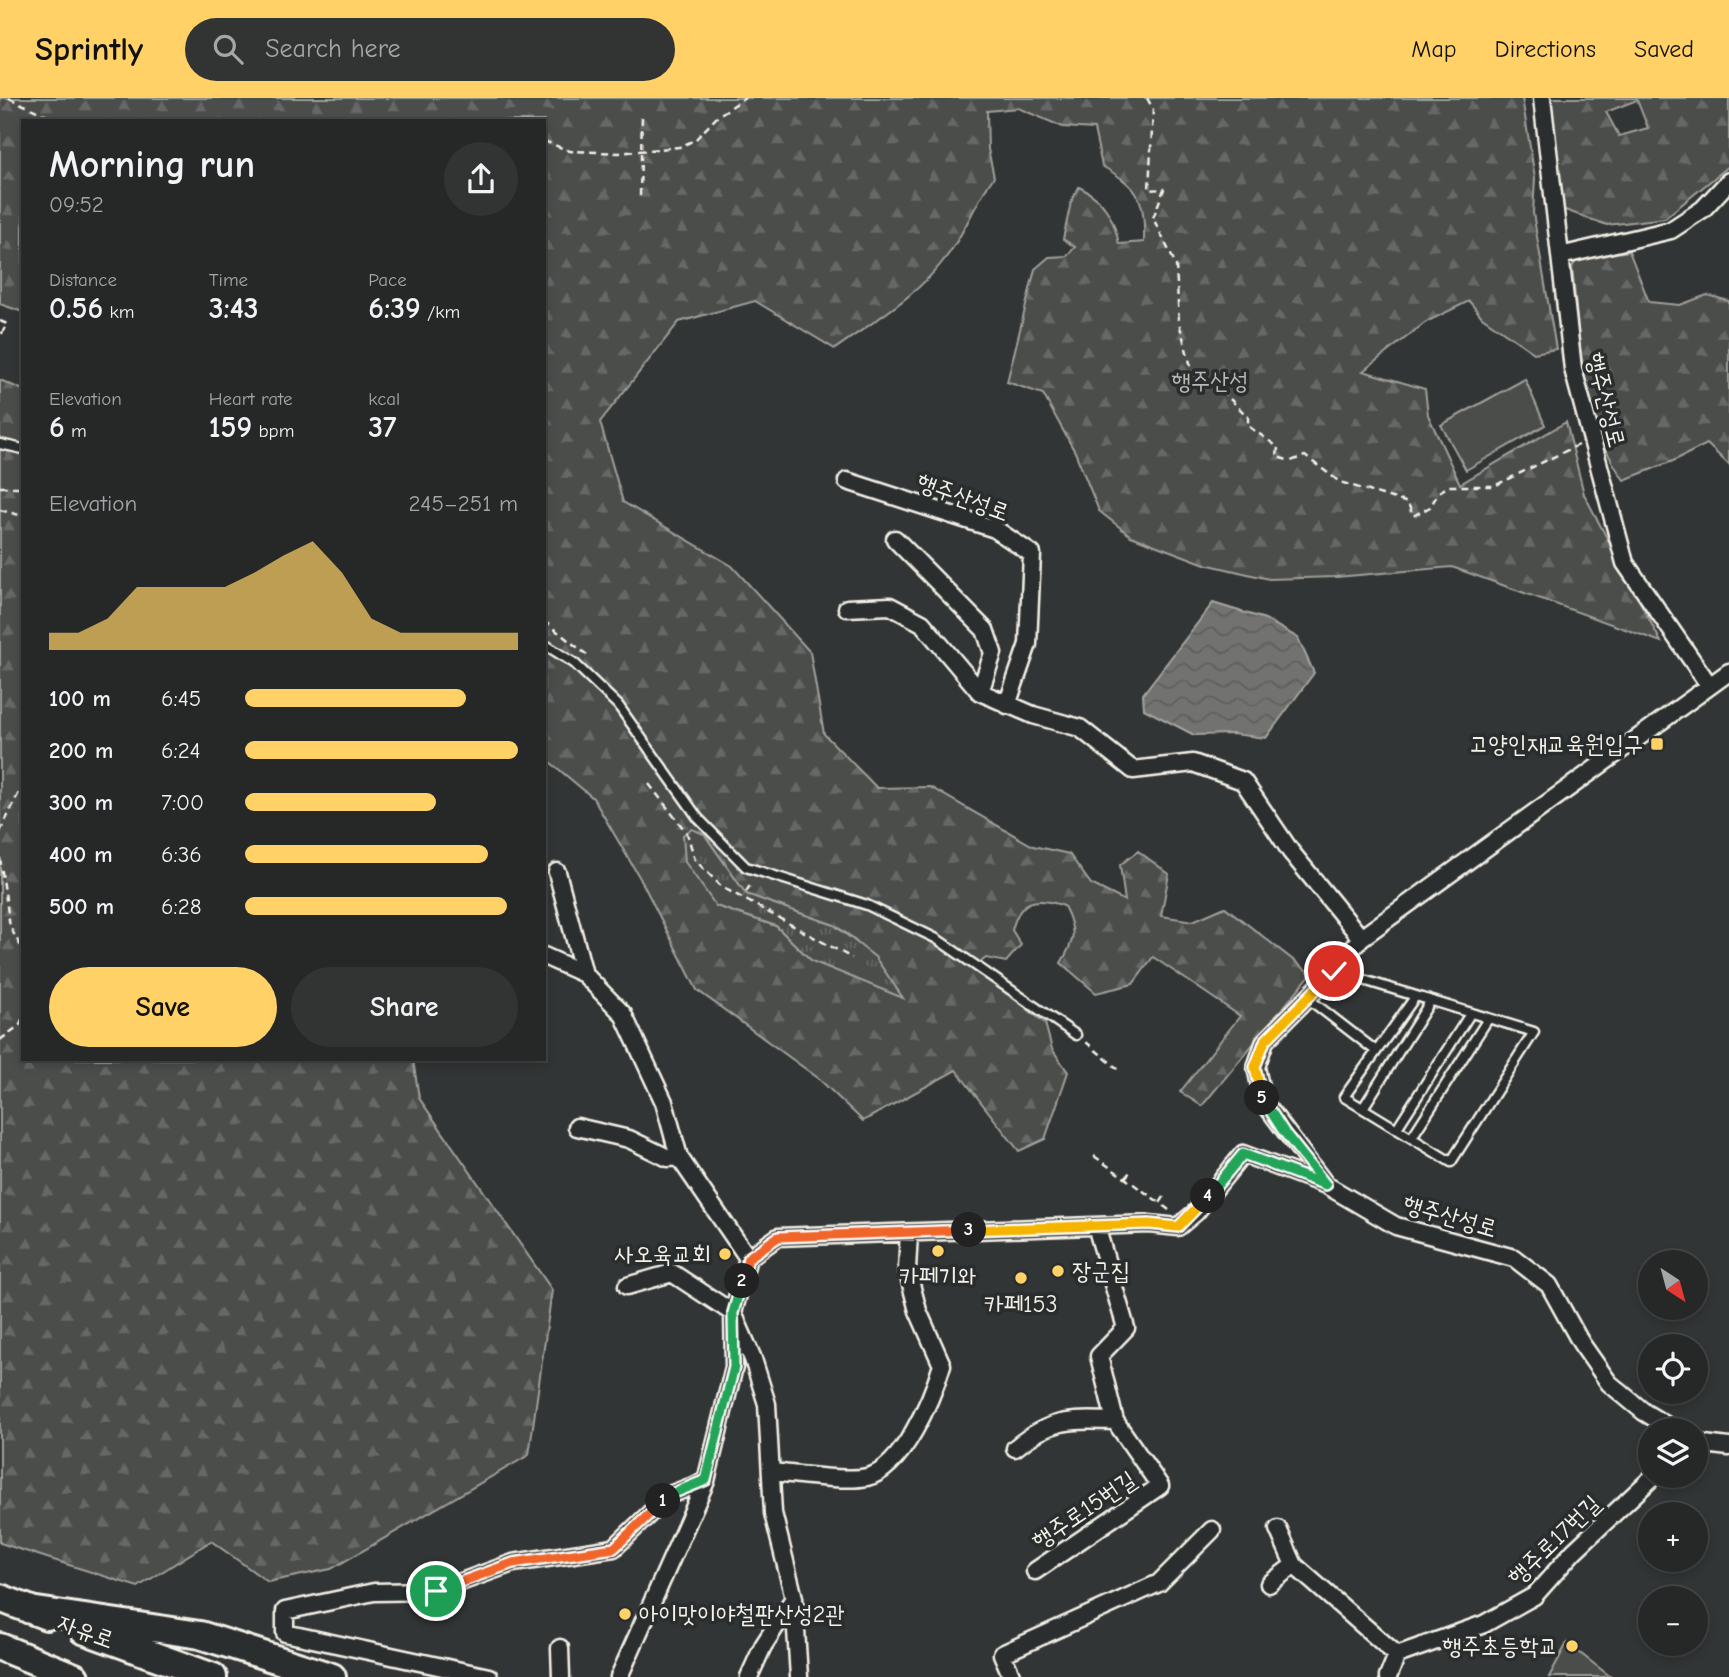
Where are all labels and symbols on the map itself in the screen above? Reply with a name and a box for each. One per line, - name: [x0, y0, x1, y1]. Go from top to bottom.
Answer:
- street label: 행주산성로: [1581, 350, 1631, 450]
- park label: 행주산성: [1171, 367, 1249, 395]
- street label: 행주산성로: [913, 467, 1013, 527]
- place label: 고양인재교육원입구: [1469, 730, 1643, 758]
- marker: 고양인재교육원입구: [1649, 736, 1665, 752]
- pin: [1304, 941, 1364, 1001]
- pin: 5: [1244, 1080, 1280, 1116]
- pin: 4: [1190, 1178, 1226, 1214]
- street label: 행주산성로: [1400, 1189, 1500, 1243]
- pin: 3: [951, 1212, 986, 1248]
- place label: 사오육교회: [614, 1240, 711, 1268]
- marker: 카페기와: [930, 1243, 946, 1259]
- marker: 사오육교회: [717, 1246, 733, 1262]
- north arrow: [1638, 1250, 1708, 1320]
- place label: 장군집: [1072, 1257, 1130, 1285]
- place label: 카페기와: [899, 1262, 977, 1290]
- marker: 장군집: [1050, 1263, 1066, 1279]
- pin: 2: [724, 1264, 760, 1298]
- marker: 카페153: [1013, 1270, 1029, 1286]
- place label: 카페153: [984, 1290, 1058, 1318]
- street label: 행주로15번길: [1027, 1465, 1141, 1555]
- pin: 1: [646, 1484, 680, 1518]
- street label: 행주로17번길: [1502, 1489, 1606, 1591]
- pin: [406, 1561, 466, 1621]
- place label: 아이맛이야철판산성2관: [639, 1600, 845, 1628]
- marker: 아이맛이야철판산성2관: [617, 1606, 633, 1622]
- street label: 자유로: [54, 1608, 118, 1654]
- place label: 행주초등학교: [1442, 1632, 1558, 1660]
- marker: 행주초등학교: [1564, 1638, 1580, 1654]

